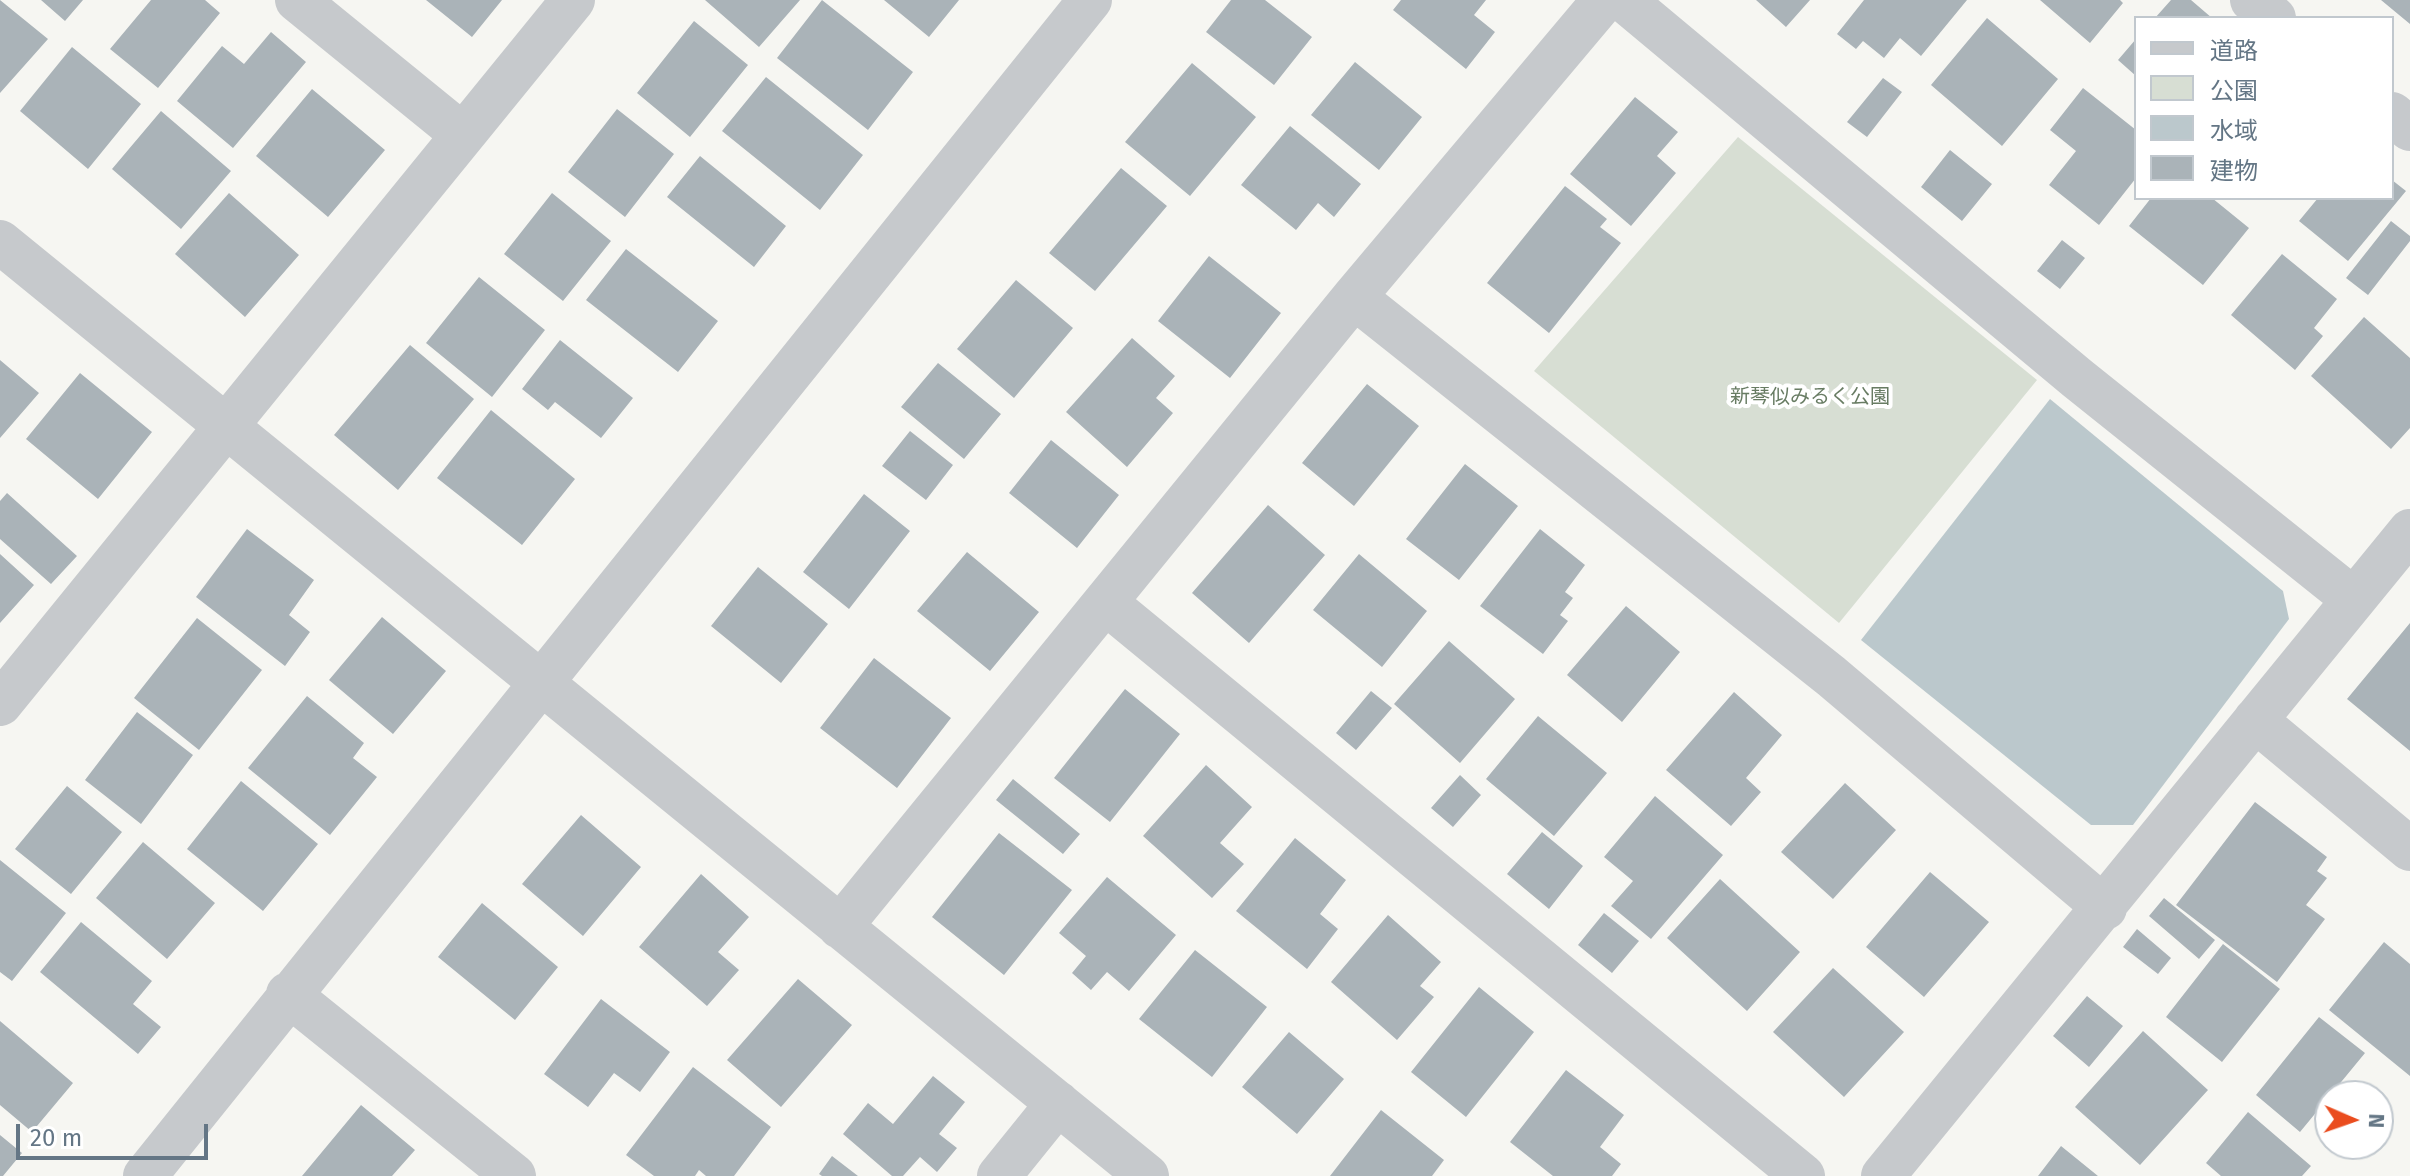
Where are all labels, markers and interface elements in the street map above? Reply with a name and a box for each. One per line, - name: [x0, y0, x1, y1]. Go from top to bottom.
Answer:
- legend: [2134, 16, 2394, 200]
- text: 道路: [2210, 37, 2258, 65]
- text: 公園: [2210, 77, 2258, 105]
- text: 水域: [2210, 117, 2258, 145]
- text: 建物: [2210, 157, 2258, 185]
- park label: 新琴似みるく公園: [1730, 385, 1890, 409]
- north arrow: [2314, 1080, 2394, 1160]
- scale bar: [20, 1108, 212, 1158]
- text: N: [2363, 1113, 2390, 1129]
- text: 20 m: [30, 1124, 82, 1152]

